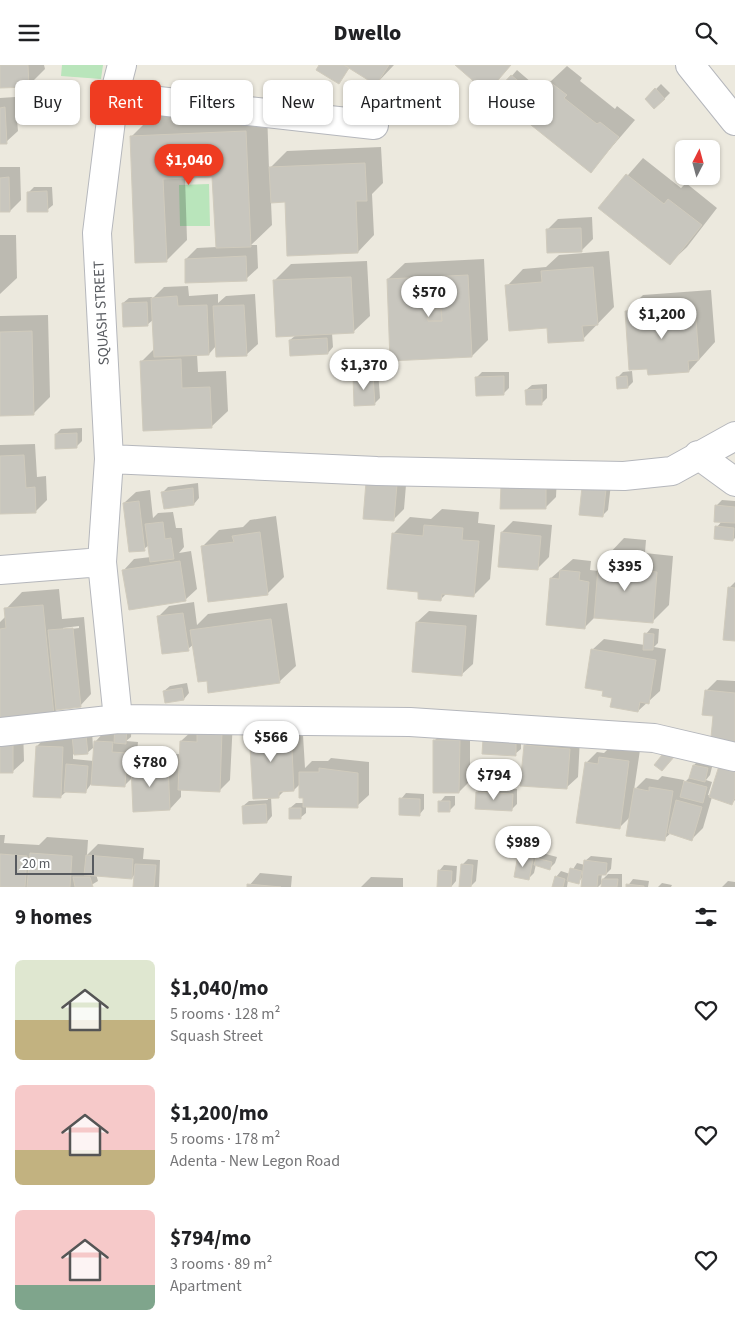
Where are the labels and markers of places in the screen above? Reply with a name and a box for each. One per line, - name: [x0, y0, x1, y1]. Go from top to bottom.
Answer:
- pin: $1,040: [148, 143, 230, 186]
- pin: $570: [399, 275, 459, 318]
- pin: $1,200: [621, 297, 703, 340]
- pin: $1,370: [323, 349, 405, 391]
- pin: $395: [595, 549, 655, 592]
- pin: $566: [241, 721, 301, 763]
- pin: $780: [120, 745, 180, 788]
- pin: $794: [464, 759, 524, 801]
- pin: $989: [493, 825, 553, 868]

